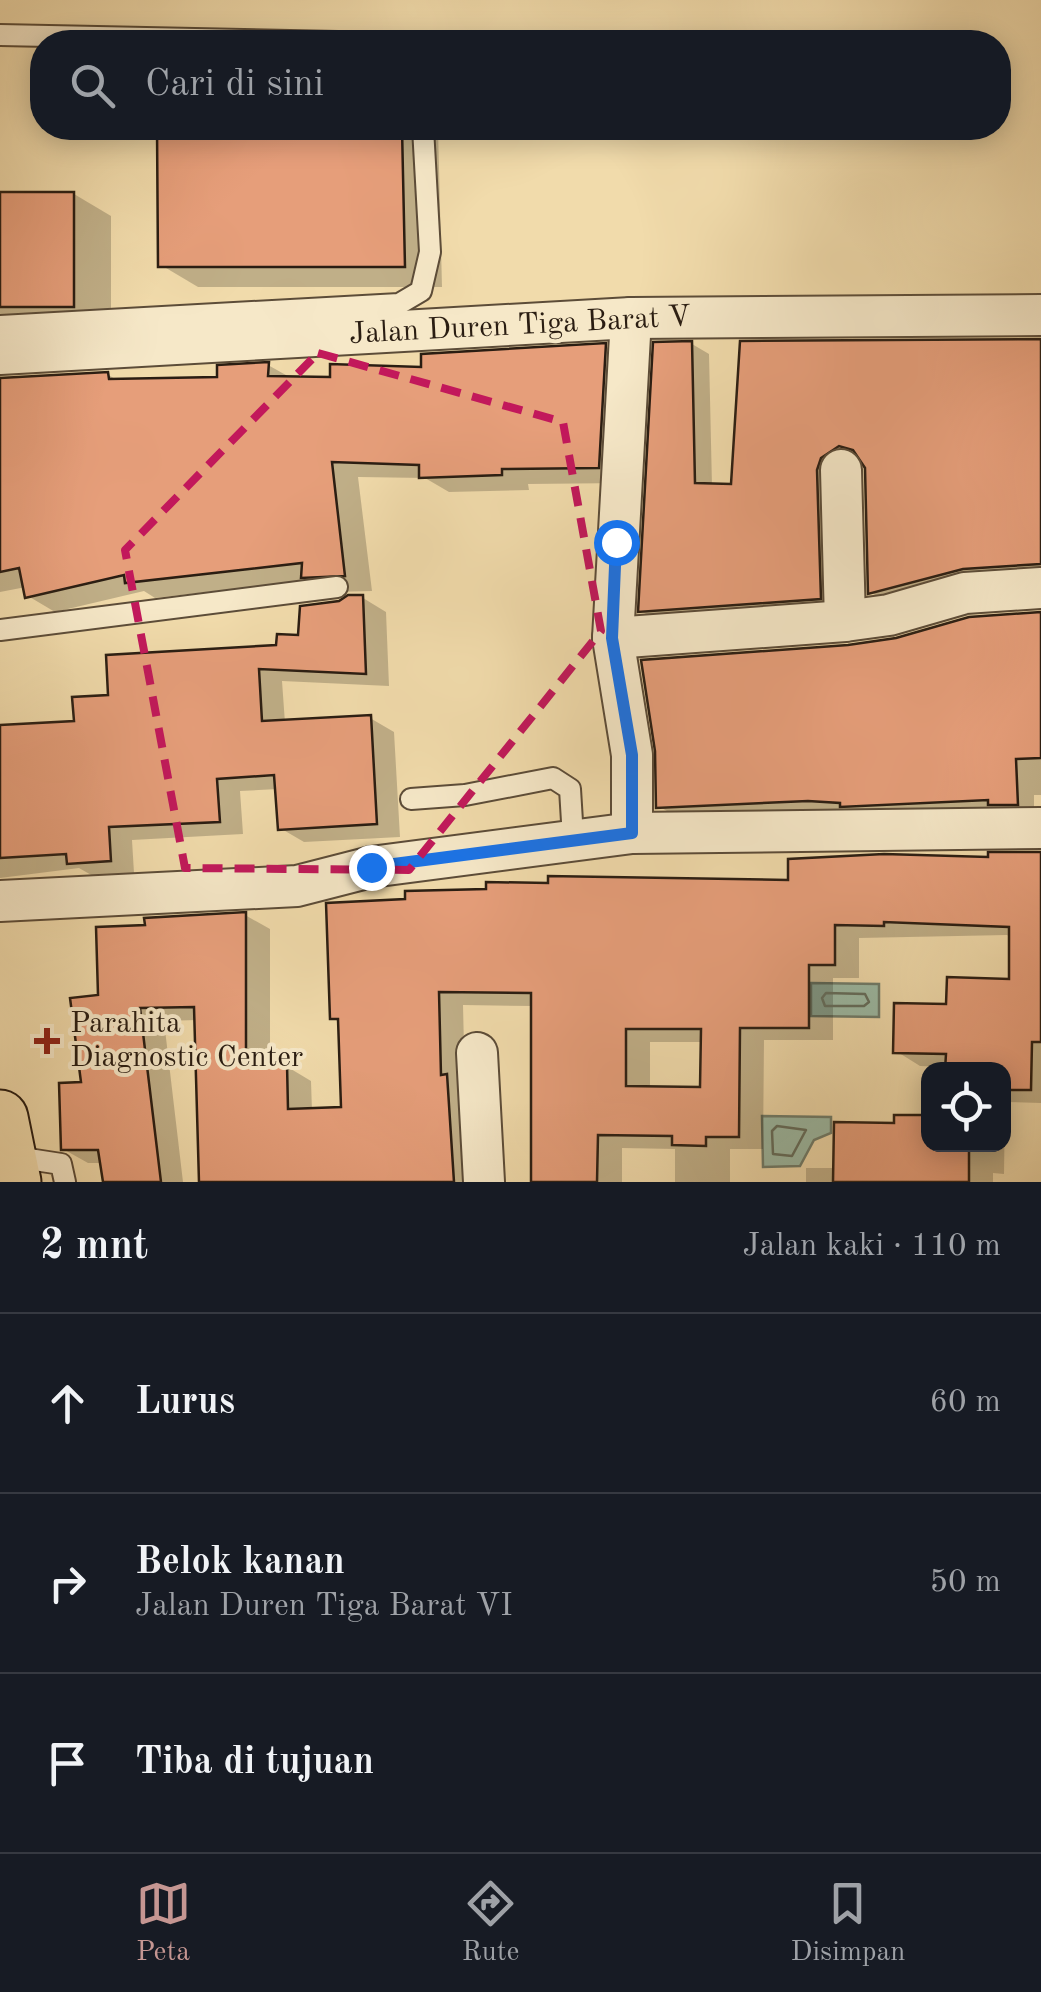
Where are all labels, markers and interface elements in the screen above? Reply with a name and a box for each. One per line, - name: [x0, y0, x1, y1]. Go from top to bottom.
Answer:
- search box: [30, 30, 1011, 140]
- icon: search: [65, 58, 120, 113]
- text: Cari di sini: [145, 66, 324, 104]
- street label: Jalan Duren Tiga Barat V: [348, 302, 692, 350]
- route start: [594, 520, 640, 566]
- route end: [349, 845, 395, 891]
- place label: Parahita Diagnostic Center: [70, 1009, 303, 1073]
- marker: Parahita Diagnostic Center: [34, 1028, 60, 1054]
- map controls: [921, 1062, 1011, 1152]
- button: locate: [921, 1062, 1011, 1152]
- text: 2 mnt: [40, 1226, 148, 1268]
- text: Jalan kaki · 110 m: [743, 1231, 1001, 1263]
- icon: ahead: [40, 1376, 95, 1431]
- text: Lurus: [135, 1384, 235, 1422]
- text: 60 m: [930, 1387, 1001, 1419]
- text: Belok kanan: [135, 1544, 345, 1582]
- icon: right: [40, 1556, 95, 1611]
- text: 50 m: [930, 1567, 1001, 1599]
- text: Jalan Duren Tiga Barat VI: [135, 1591, 513, 1623]
- icon: arrive: [40, 1736, 95, 1791]
- text: Tiba di tujuan: [135, 1744, 374, 1782]
- tab: Peta: [136, 1876, 191, 1971]
- tab: Rute: [462, 1876, 519, 1971]
- tab: Disimpan: [791, 1876, 905, 1971]

